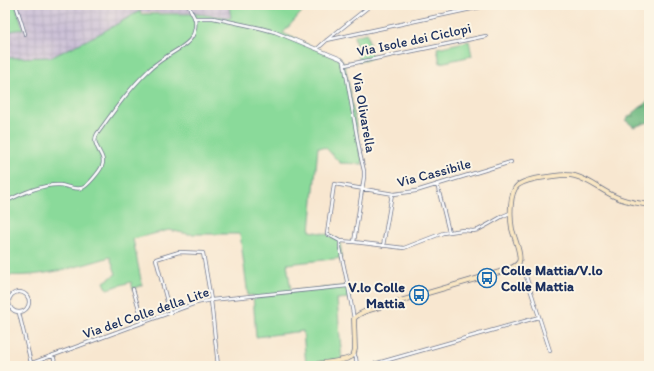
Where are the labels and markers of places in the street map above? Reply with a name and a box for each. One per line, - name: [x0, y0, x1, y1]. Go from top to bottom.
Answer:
- place label: Colle Mattia/V.lo Colle Mattia: [501, 262, 603, 295]
- bus stop icon: Colle Mattia/V.lo Colle Mattia: [476, 267, 498, 289]
- place label: V.lo Colle Mattia: [348, 279, 406, 312]
- bus stop icon: V.lo Colle Mattia: [408, 284, 430, 306]

